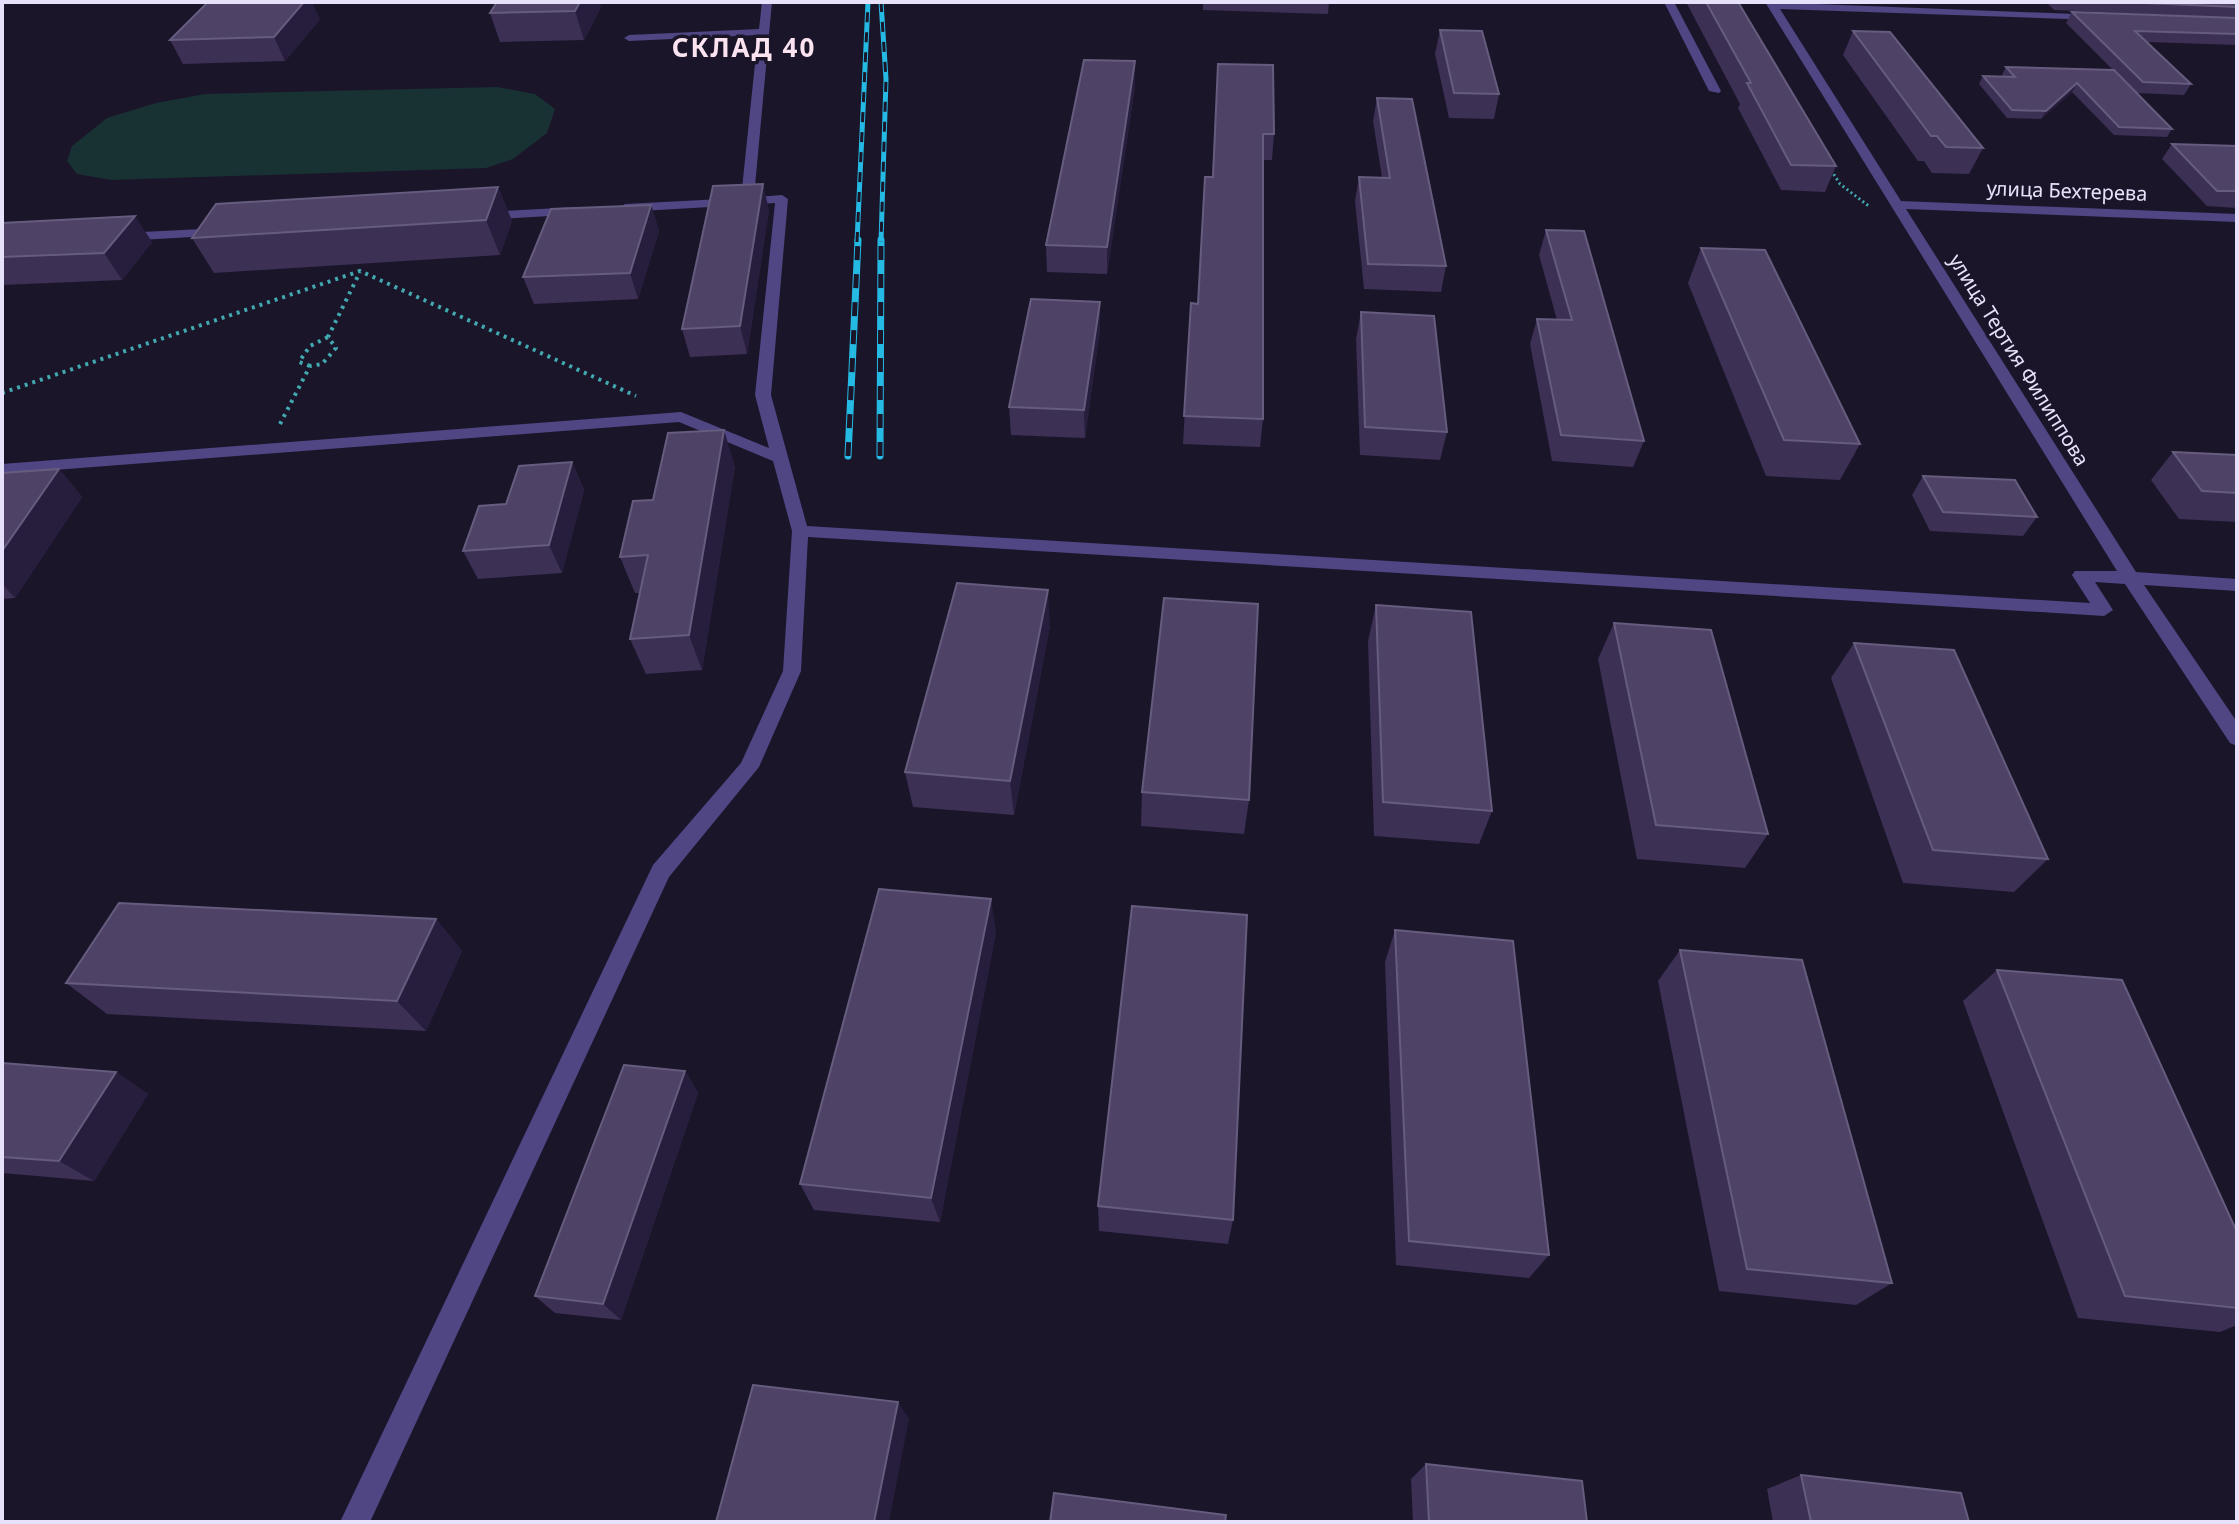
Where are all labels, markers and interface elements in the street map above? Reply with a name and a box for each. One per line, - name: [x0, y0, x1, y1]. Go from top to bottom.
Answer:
- district label: СКЛАД 40: [672, 29, 816, 65]
- street label: улица Бехтерева: [1986, 174, 2148, 207]
- street label: улица Тертия Филиппова: [1943, 249, 2096, 471]

